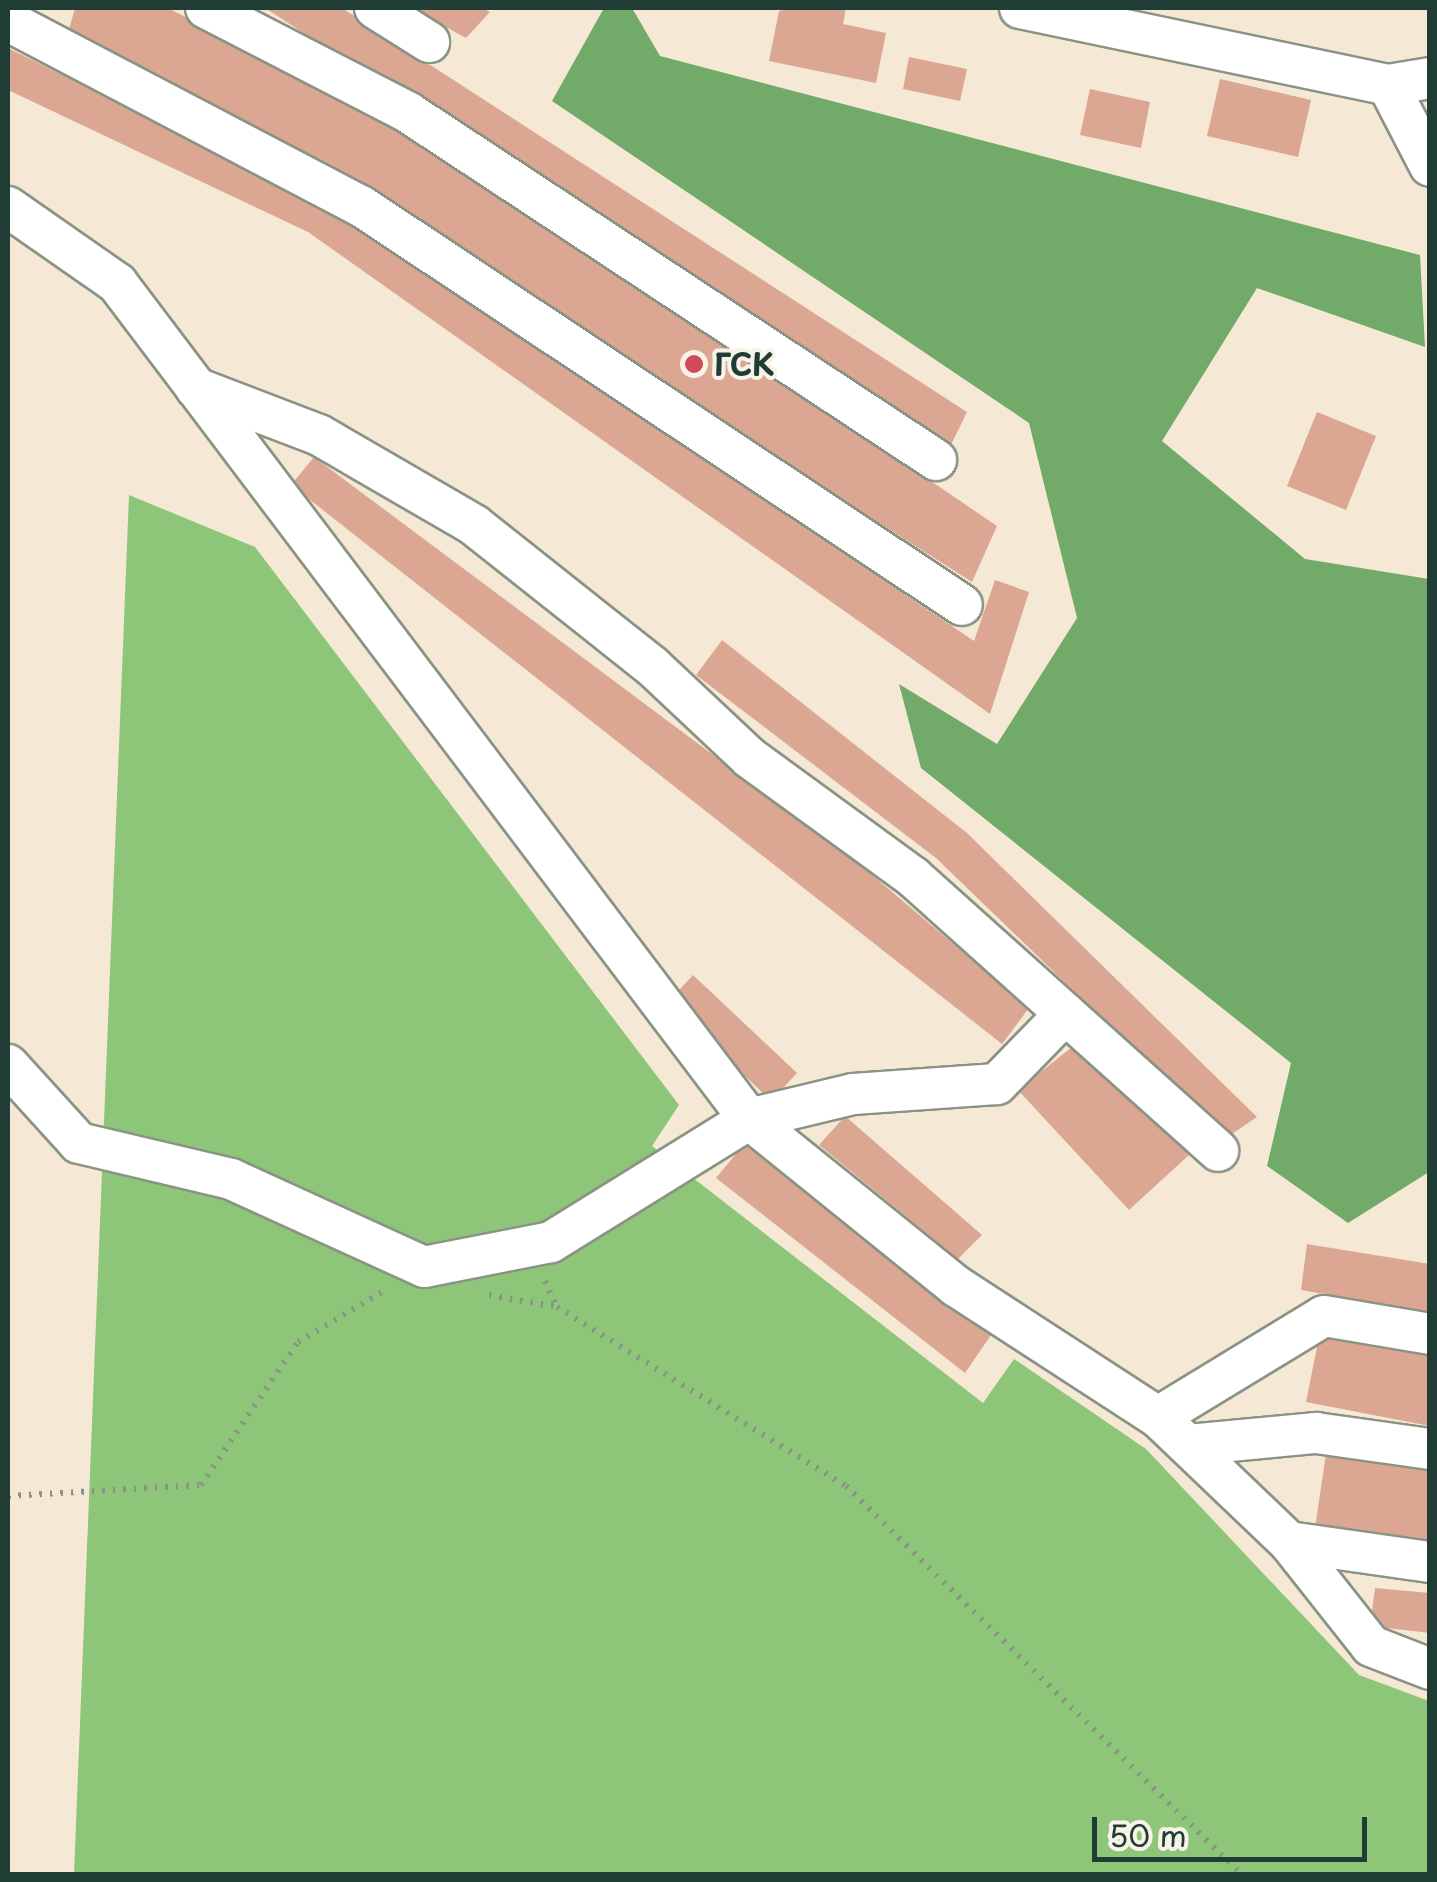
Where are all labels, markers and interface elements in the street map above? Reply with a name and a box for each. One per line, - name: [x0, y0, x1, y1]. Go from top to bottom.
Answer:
- place label: ГСК: [714, 346, 774, 382]
- marker: ГСК: [683, 353, 705, 375]
- scale bar: [1097, 1797, 1372, 1859]
- text: 50 m: [1109, 1812, 1187, 1857]

